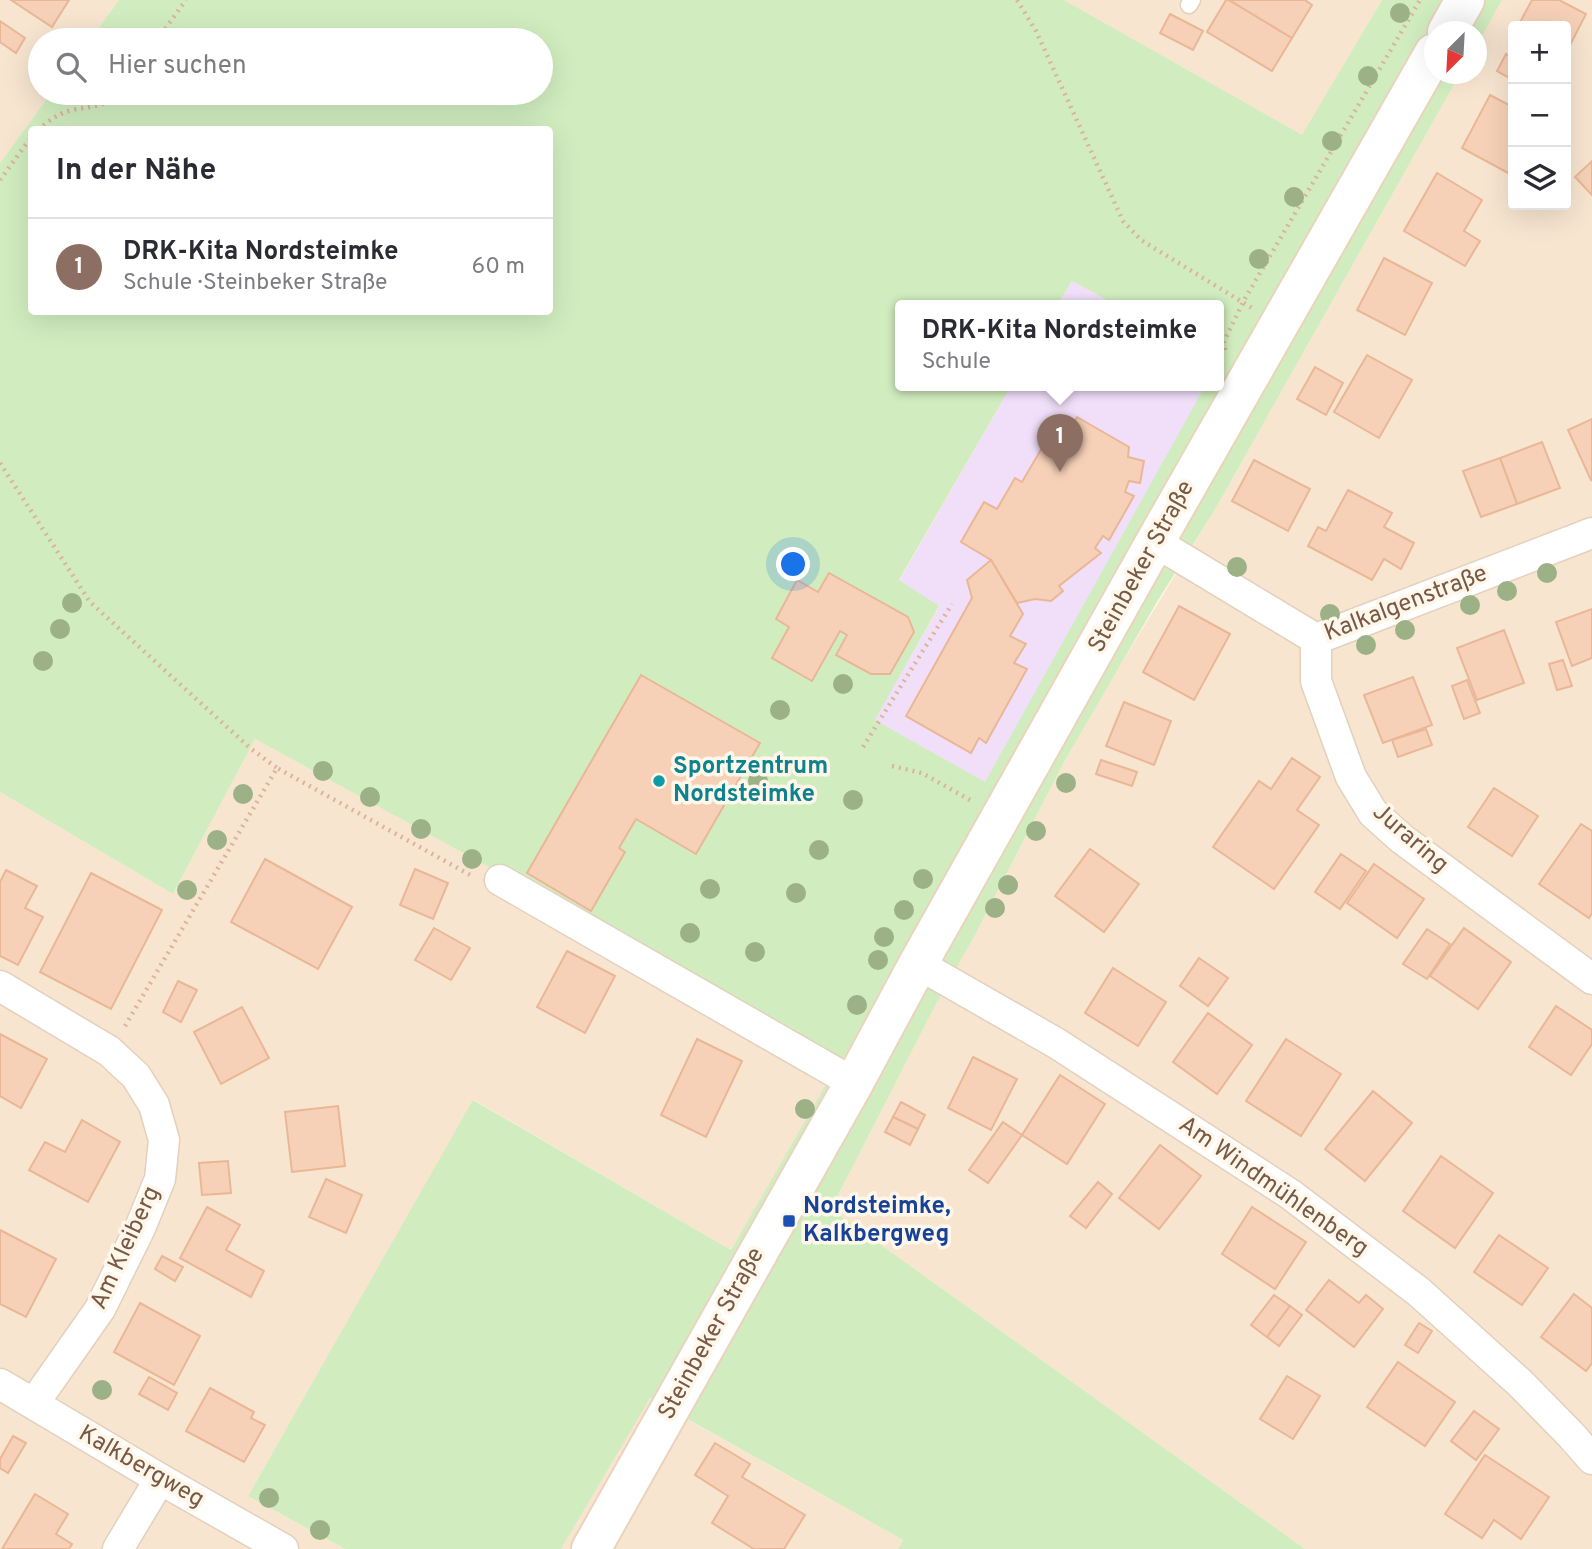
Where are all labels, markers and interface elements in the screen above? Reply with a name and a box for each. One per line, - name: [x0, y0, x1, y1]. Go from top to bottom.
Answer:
- north arrow: [1424, 21, 1487, 84]
- map controls: [1508, 21, 1571, 210]
- button: +: [1508, 21, 1571, 84]
- search box: [28, 28, 553, 105]
- icon: search: [52, 48, 90, 86]
- text: Hier suchen: [108, 50, 247, 83]
- button: −: [1508, 84, 1571, 147]
- button: layers: [1508, 147, 1571, 210]
- text: In der Nähe: [56, 153, 216, 190]
- text: DRK-Kita Nordsteimke: [123, 236, 399, 269]
- text: 1: [74, 253, 84, 282]
- text: 60 m: [472, 253, 525, 282]
- text: Schule · Steinbeker Straße: [123, 269, 387, 298]
- popup: [895, 300, 1224, 391]
- text: DRK-Kita Nordsteimke: [922, 315, 1197, 348]
- text: Schule: [922, 348, 991, 377]
- pin: 1: [1037, 414, 1083, 472]
- street label: Steinbeker Straße: [1082, 476, 1202, 658]
- your location: [776, 547, 810, 581]
- street label: Kalkalgenstraße: [1320, 559, 1492, 649]
- place label: Sportzentrum Nordsteimke: [673, 752, 828, 810]
- marker: Sportzentrum Nordsteimke: [651, 773, 667, 789]
- street label: Juraring: [1366, 798, 1454, 880]
- street label: Am Windmühlenberg: [1172, 1110, 1374, 1264]
- street label: Am Kleiberg: [84, 1182, 168, 1314]
- place label: Nordsteimke, Kalkbergweg: [803, 1192, 951, 1250]
- marker: Nordsteimke, Kalkbergweg: [781, 1213, 797, 1229]
- street label: Steinbeker Straße: [652, 1243, 772, 1425]
- street label: Kalkbergweg: [73, 1419, 209, 1515]

